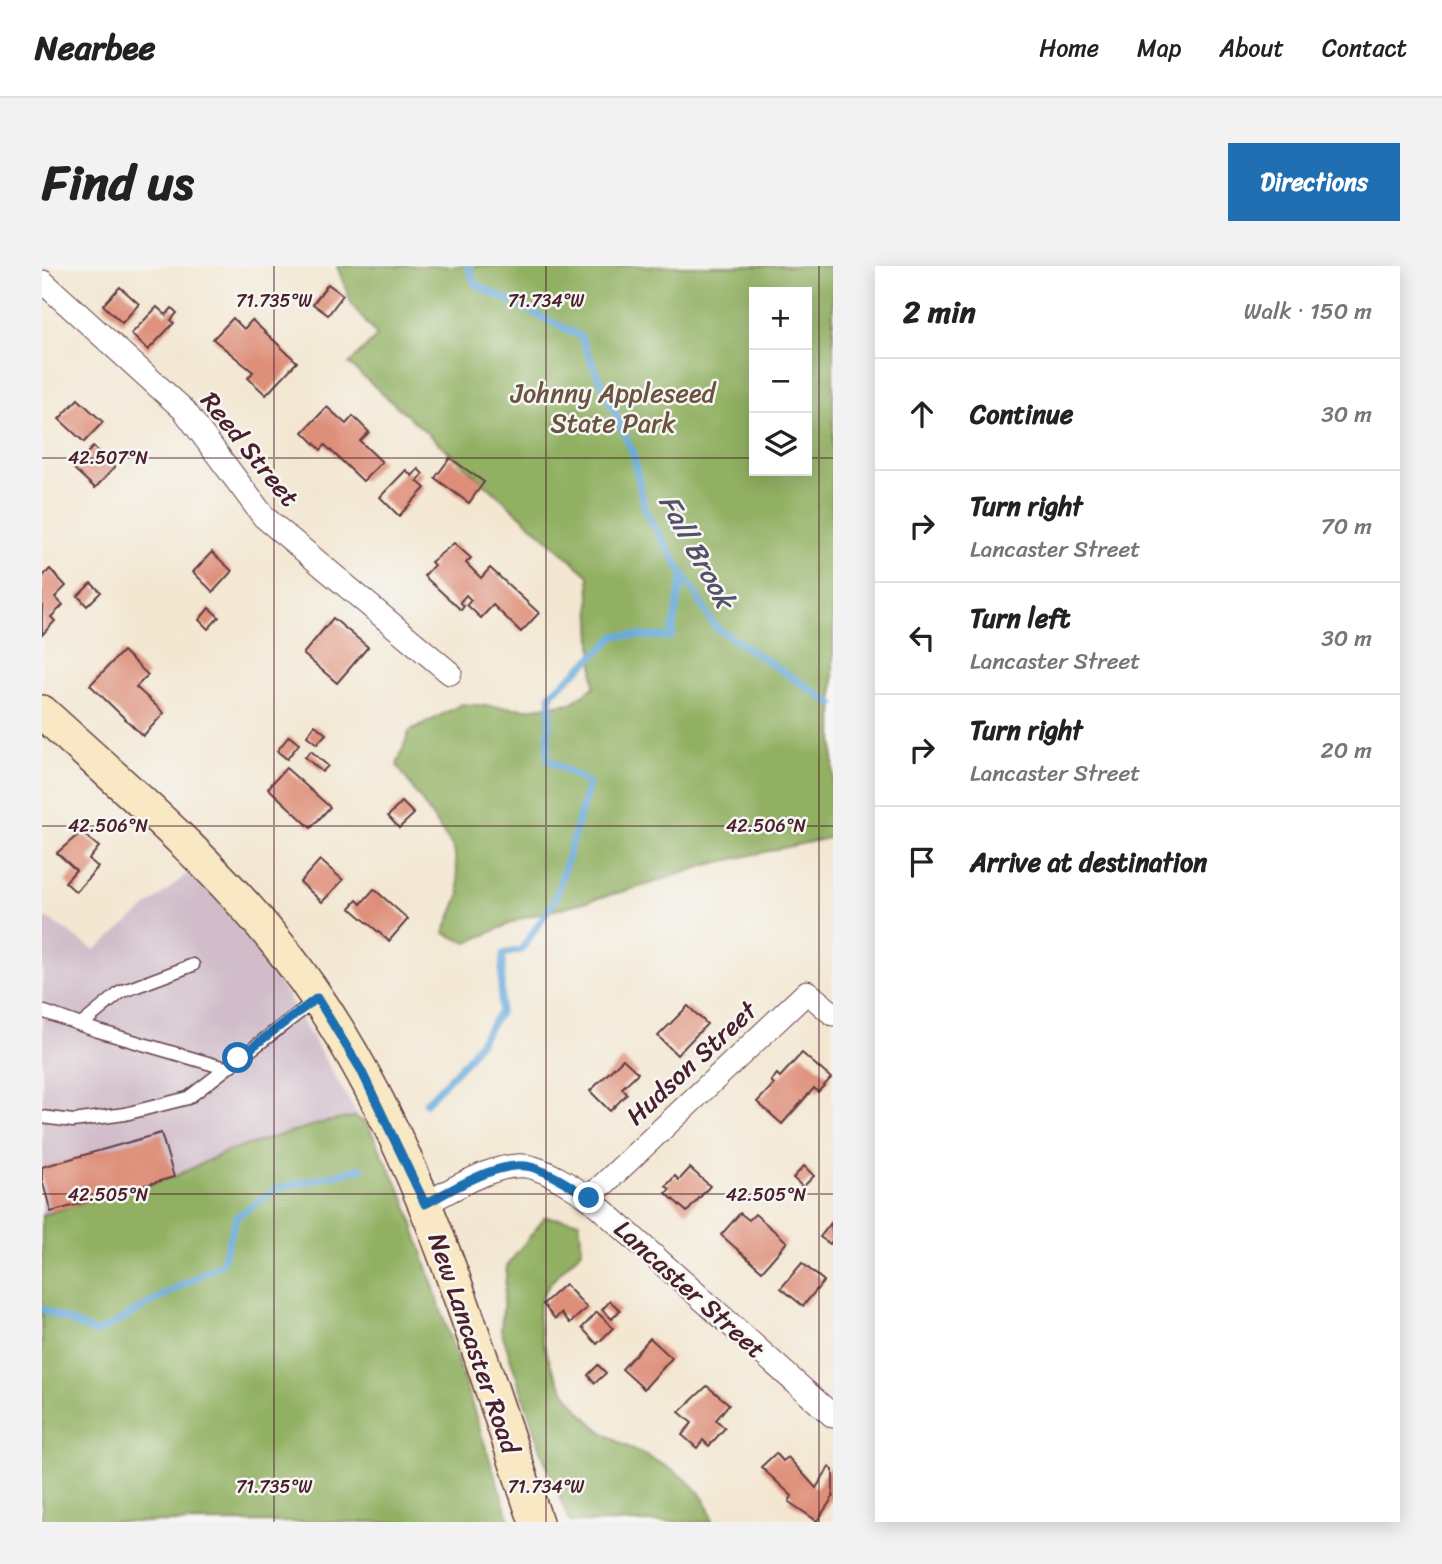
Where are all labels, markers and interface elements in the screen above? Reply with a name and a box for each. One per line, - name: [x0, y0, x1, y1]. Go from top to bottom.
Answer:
- text: Nearbee: [35, 19, 155, 77]
- text: Home: [1039, 27, 1099, 69]
- text: Map: [1137, 27, 1181, 69]
- text: About: [1219, 27, 1284, 69]
- text: Contact: [1322, 27, 1407, 69]
- text: Find us: [42, 139, 194, 226]
- button: Directions: [1228, 143, 1400, 221]
- text: 71.735°W: [236, 285, 313, 317]
- text: 71.734°W: [508, 285, 585, 317]
- text: 2 min: [903, 285, 976, 339]
- map controls: [749, 287, 812, 476]
- button: +: [749, 287, 812, 350]
- text: Walk · 150 m: [1244, 291, 1372, 332]
- button: −: [749, 350, 812, 413]
- park label: Johnny Appleseed State Park: [510, 370, 717, 446]
- street label: Reed Street: [189, 381, 311, 517]
- text: Continue: [970, 391, 1073, 437]
- text: 30 m: [1321, 394, 1372, 435]
- icon: ahead: [903, 395, 941, 433]
- button: layers: [749, 413, 812, 476]
- text: 42.507°N: [68, 442, 148, 474]
- text: Turn right: [970, 483, 1083, 529]
- water label: Fall Brook: [645, 484, 750, 620]
- text: 70 m: [1321, 506, 1372, 547]
- icon: right: [903, 507, 941, 545]
- text: Lancaster Street: [970, 529, 1140, 570]
- text: Turn left: [970, 595, 1070, 641]
- text: 30 m: [1321, 618, 1372, 659]
- icon: left: [903, 619, 941, 657]
- text: Lancaster Street: [970, 641, 1140, 682]
- text: Turn right: [970, 707, 1083, 753]
- text: 20 m: [1321, 730, 1372, 771]
- icon: right: [903, 731, 941, 769]
- text: Lancaster Street: [970, 753, 1140, 794]
- text: 42.506°N: [68, 810, 148, 842]
- text: 42.506°N: [726, 810, 806, 842]
- text: Arrive at destination: [970, 839, 1207, 885]
- icon: arrive: [903, 843, 941, 881]
- street label: Hudson Street: [614, 988, 769, 1137]
- route start: [222, 1042, 253, 1073]
- text: 42.505°N: [68, 1179, 149, 1211]
- text: 42.505°N: [726, 1179, 807, 1211]
- route end: [573, 1182, 604, 1213]
- street label: Lancaster Street: [603, 1207, 777, 1371]
- street label: New Lancaster Road: [415, 1226, 534, 1462]
- text: 71.735°W: [236, 1471, 313, 1503]
- text: 71.734°W: [508, 1471, 585, 1503]

